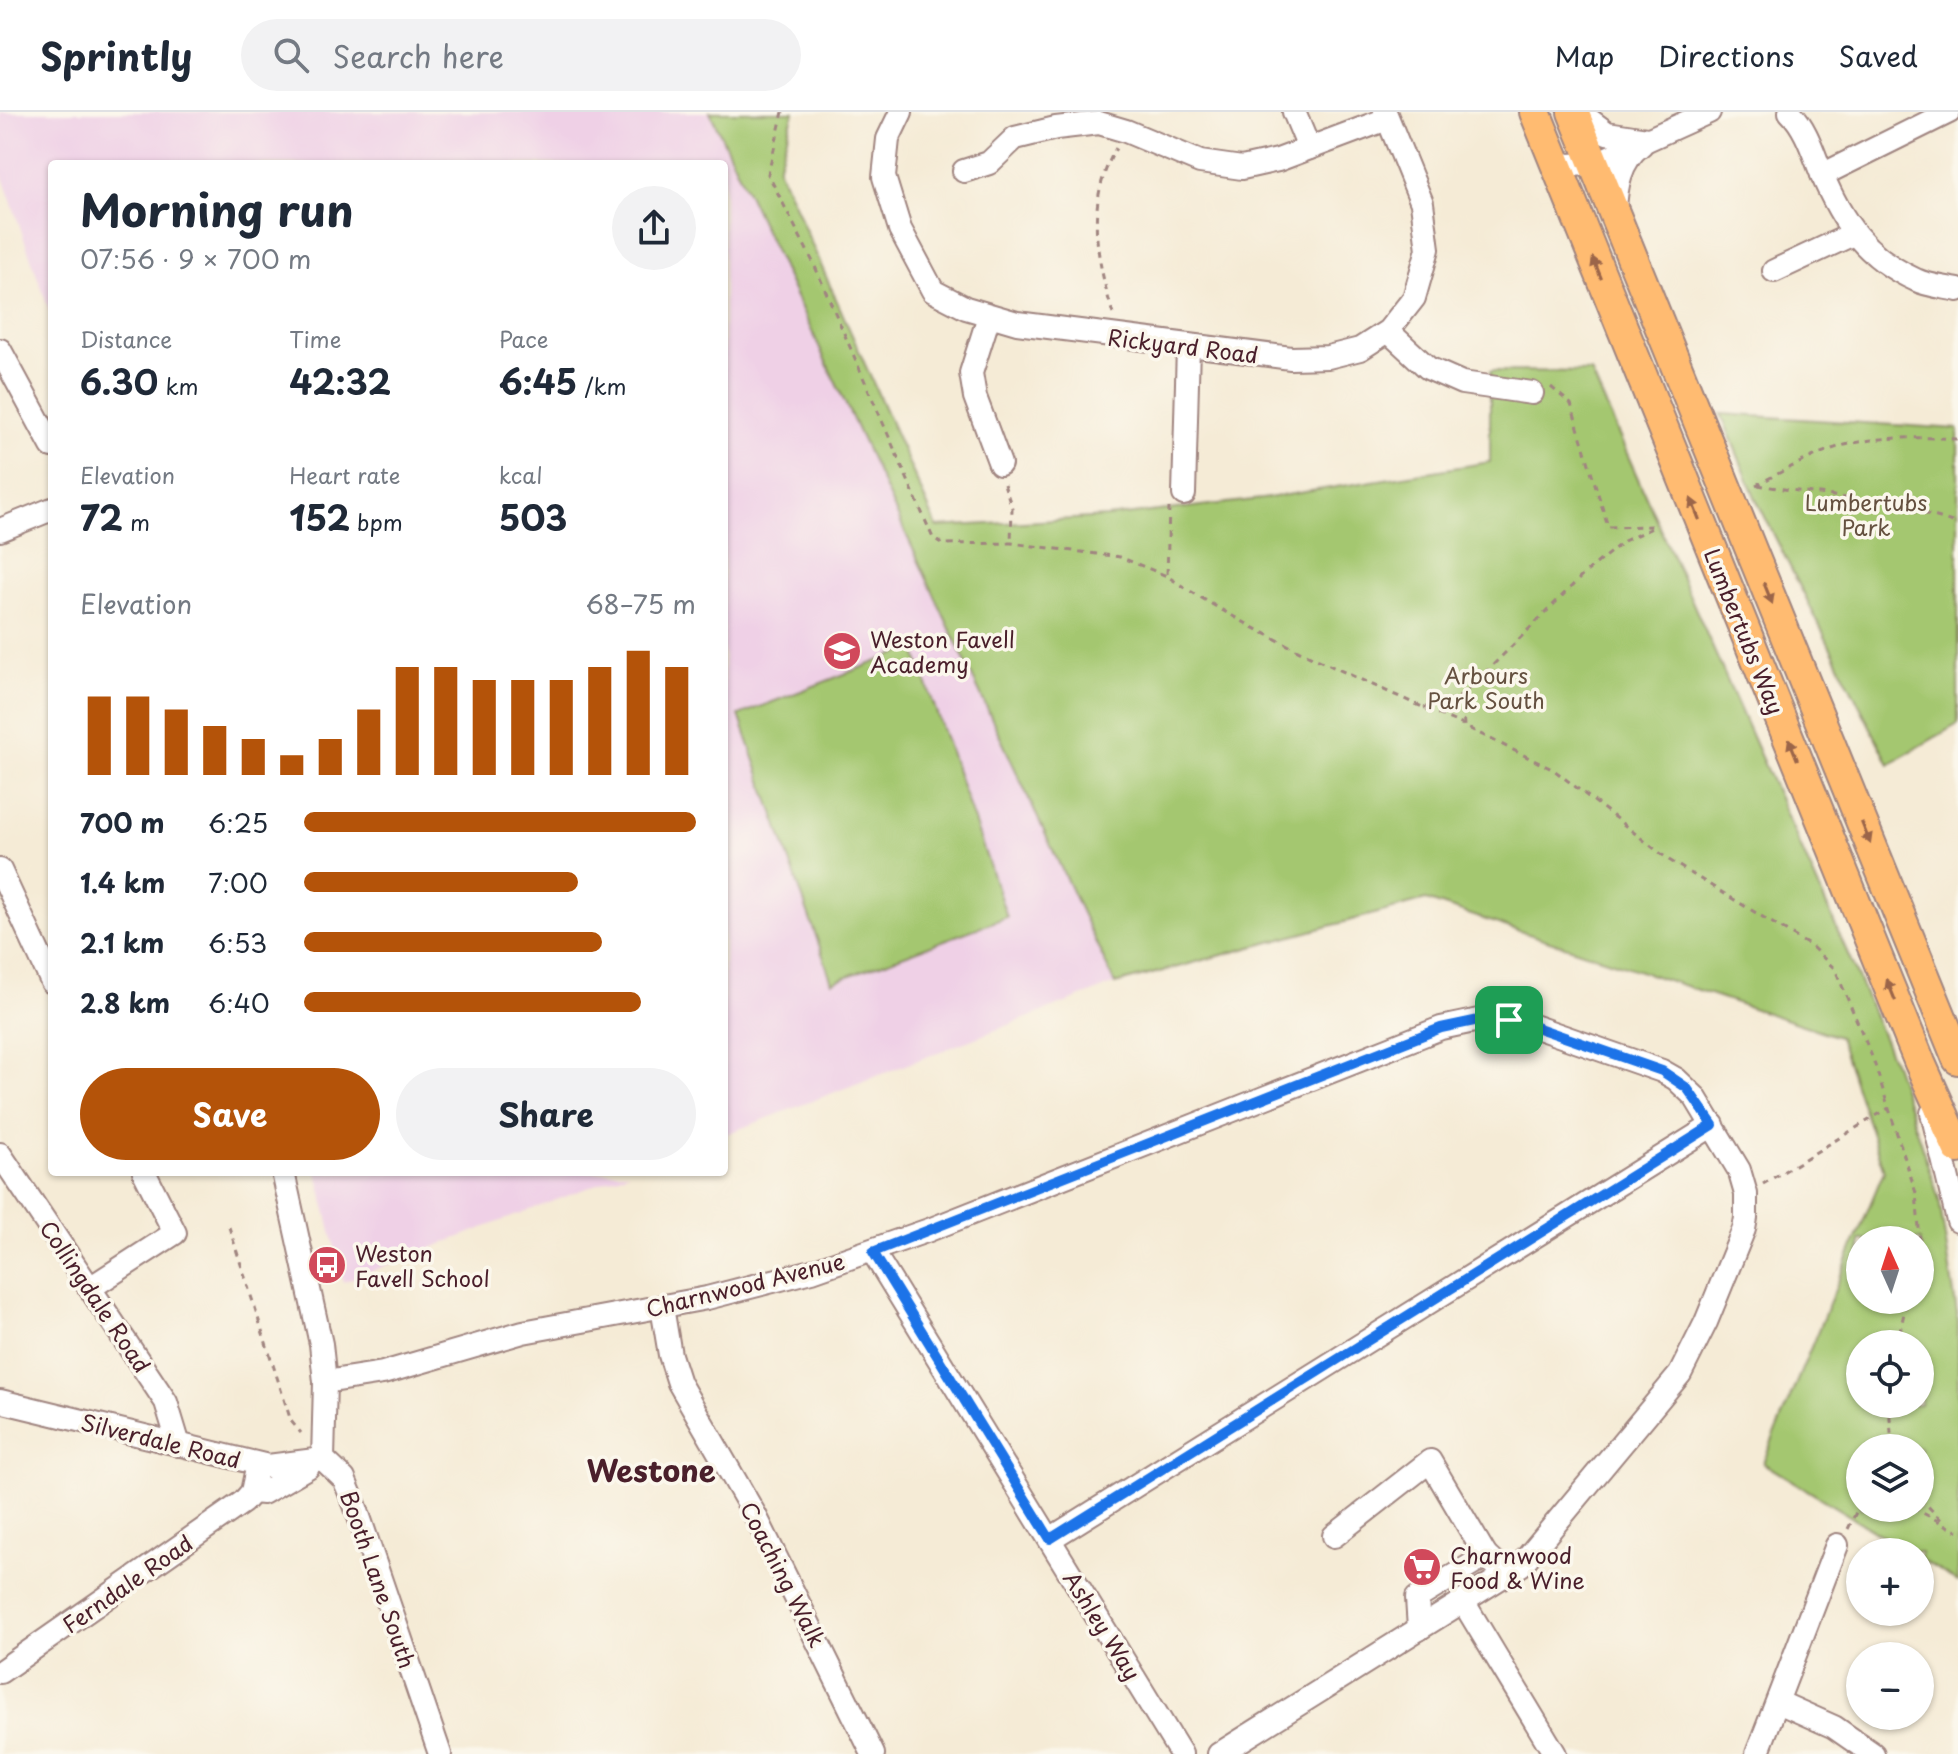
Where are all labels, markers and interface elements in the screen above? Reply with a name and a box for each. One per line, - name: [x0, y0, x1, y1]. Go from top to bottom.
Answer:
- search box: [241, 19, 801, 91]
- text: Sprintly: [40, 27, 193, 84]
- icon: search: [269, 33, 313, 77]
- text: Search here: [333, 33, 504, 78]
- text: Map: [1555, 34, 1614, 77]
- text: Directions: [1658, 34, 1795, 77]
- text: Saved: [1839, 34, 1918, 77]
- text: Morning run: [80, 176, 354, 242]
- button: share: [612, 186, 696, 270]
- text: 07:56 · 9 × 700 m: [80, 239, 311, 278]
- one-way arrow: [1591, 256, 1604, 280]
- street label: Rickyard Road: [1106, 319, 1260, 371]
- text: Distance: [80, 322, 172, 355]
- text: Time: [289, 322, 341, 355]
- text: Pace: [499, 322, 548, 355]
- text: 6.30: [80, 355, 158, 407]
- text: 42:32: [289, 355, 391, 407]
- text: 6:45: [499, 355, 577, 407]
- text: km: [158, 369, 199, 402]
- text: /km: [577, 369, 627, 402]
- text: Elevation: [80, 458, 175, 491]
- text: Heart rate: [289, 458, 400, 491]
- text: kcal: [499, 458, 543, 491]
- park label: Lumbertubs Park: [1805, 485, 1927, 543]
- text: 72: [80, 491, 123, 543]
- text: 152: [289, 491, 350, 543]
- text: 503: [499, 491, 567, 543]
- one-way arrow: [1688, 497, 1701, 521]
- text: m: [123, 505, 150, 538]
- text: bpm: [350, 505, 403, 538]
- street label: Lumbertubs Way: [1697, 543, 1793, 719]
- one-way arrow: [1761, 581, 1774, 605]
- text: Elevation: [80, 584, 192, 623]
- text: 68–75 m: [586, 584, 696, 623]
- place label: Weston Favell Academy: [870, 622, 1015, 680]
- school or university icon: Weston Favell Academy: [821, 630, 863, 672]
- park label: Arbours Park South: [1427, 658, 1545, 716]
- one-way arrow: [1786, 737, 1799, 761]
- text: 700 m: [80, 803, 165, 842]
- text: 6:25: [208, 803, 268, 842]
- one-way arrow: [1860, 821, 1873, 845]
- text: 1.4 km: [80, 863, 165, 902]
- text: 7:00: [208, 863, 268, 902]
- text: 2.1 km: [80, 923, 164, 962]
- text: 6:53: [208, 923, 267, 962]
- one-way arrow: [1884, 978, 1897, 1002]
- text: 2.8 km: [80, 983, 170, 1022]
- text: 6:40: [208, 983, 270, 1022]
- pin: [1475, 986, 1543, 1054]
- icon: arrive: [1487, 998, 1531, 1042]
- button: Save: [80, 1068, 380, 1160]
- button: Share: [396, 1068, 696, 1160]
- street label: Collingdale Road: [33, 1213, 159, 1379]
- north arrow: [1846, 1226, 1934, 1314]
- map controls: [1846, 1226, 1934, 1730]
- place label: Weston Favell School: [355, 1236, 490, 1294]
- street label: Charnwood Avenue: [642, 1243, 848, 1325]
- bus stop icon: Weston Favell School: [306, 1244, 348, 1286]
- button: locate: [1846, 1330, 1934, 1418]
- street label: Silverdale Road: [78, 1404, 244, 1476]
- button: layers: [1846, 1434, 1934, 1522]
- district label: Westone: [586, 1447, 716, 1492]
- street label: Booth Lane South: [333, 1486, 425, 1672]
- street label: Coaching Walk: [733, 1496, 835, 1653]
- street label: Ferndale Road: [55, 1526, 199, 1640]
- place label: Charnwood Food & Wine: [1450, 1538, 1585, 1596]
- button: +: [1846, 1538, 1934, 1626]
- supermarket icon: Charnwood Food & Wine: [1401, 1546, 1443, 1588]
- street label: Ashley Way: [1056, 1564, 1150, 1686]
- button: −: [1846, 1642, 1934, 1730]

